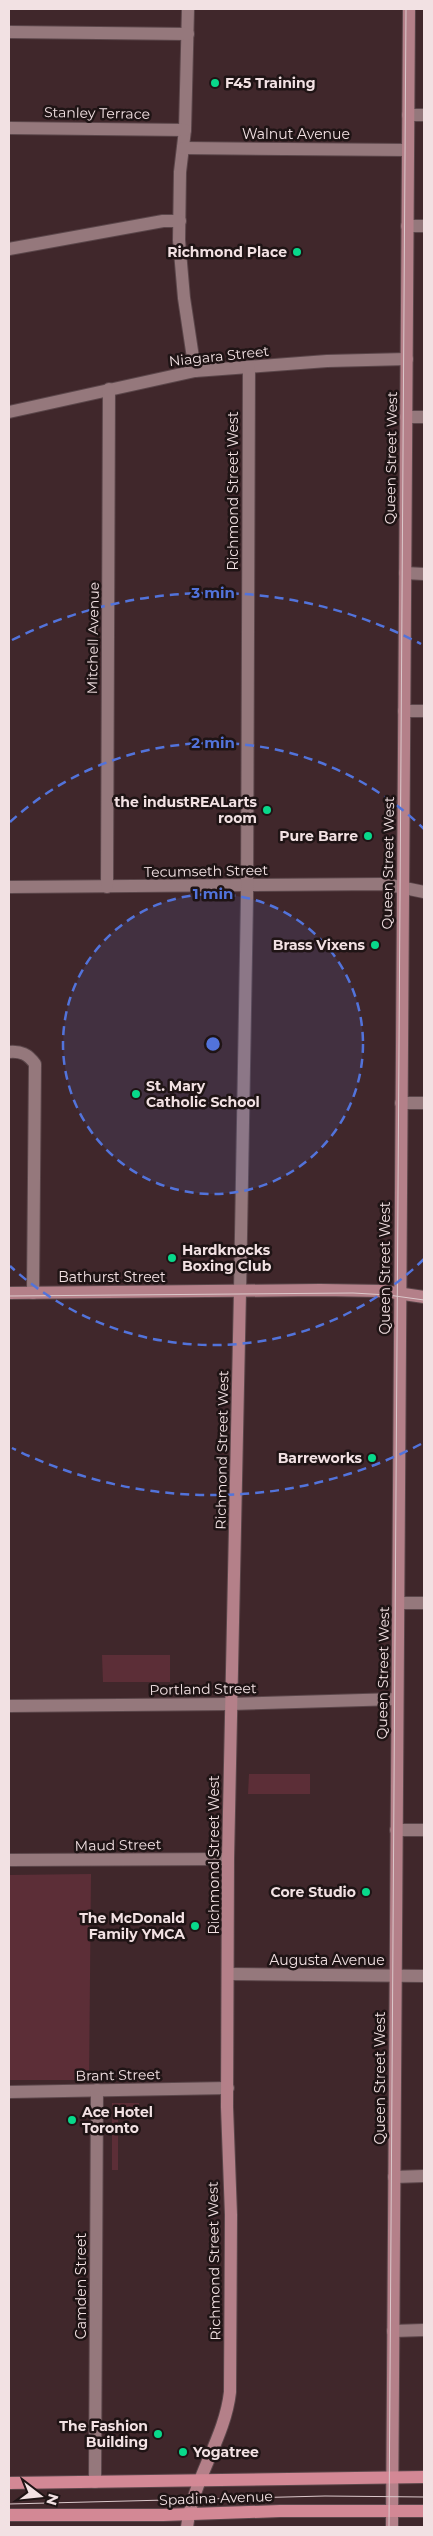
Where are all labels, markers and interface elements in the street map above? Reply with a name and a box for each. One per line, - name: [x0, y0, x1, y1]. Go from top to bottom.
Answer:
- place label: F45 Training: [225, 74, 316, 92]
- marker: F45 Training: [209, 77, 221, 89]
- street label: Stanley Terrace: [44, 103, 150, 123]
- street label: Walnut Avenue: [242, 125, 350, 143]
- place label: Richmond Place: [167, 243, 287, 261]
- marker: Richmond Place: [291, 246, 303, 258]
- street label: Niagara Street: [168, 342, 270, 370]
- street label: Queen Street West: [381, 391, 401, 525]
- street label: Richmond Street West: [224, 411, 242, 571]
- street label: Mitchell Avenue: [83, 582, 103, 694]
- text: 3 min: [190, 583, 235, 602]
- text: 2 min: [191, 733, 235, 752]
- place label: the industREALarts room: [114, 793, 258, 827]
- street label: Queen Street West: [378, 796, 398, 930]
- marker: the industREALarts room: [261, 804, 273, 816]
- place label: Pure Barre: [279, 827, 358, 845]
- marker: Pure Barre: [362, 830, 374, 842]
- street label: Tecumseth Street: [144, 861, 269, 881]
- text: 1 min: [193, 884, 233, 903]
- place label: Brass Vixens: [273, 936, 366, 954]
- marker: Brass Vixens: [369, 939, 381, 951]
- centre of rings: [204, 1035, 222, 1053]
- place label: St. Mary Catholic School: [146, 1077, 260, 1111]
- marker: St. Mary Catholic School: [130, 1088, 142, 1100]
- street label: Queen Street West: [376, 1201, 394, 1334]
- place label: Hardknocks Boxing Club: [182, 1241, 272, 1275]
- marker: Hardknocks Boxing Club: [166, 1252, 178, 1264]
- street label: Bathurst Street: [58, 1268, 166, 1286]
- street label: Richmond Street West: [212, 1370, 232, 1530]
- place label: Barreworks: [278, 1449, 363, 1467]
- marker: Barreworks: [366, 1452, 378, 1464]
- street label: Queen Street West: [373, 1606, 393, 1740]
- street label: Portland Street: [149, 1679, 257, 1699]
- street label: Richmond Street West: [205, 1775, 223, 1935]
- street label: Maud Street: [75, 1835, 162, 1855]
- place label: Core Studio: [271, 1883, 356, 1901]
- marker: Core Studio: [360, 1886, 372, 1898]
- place label: The McDonald Family YMCA: [79, 1909, 185, 1943]
- marker: The McDonald Family YMCA: [189, 1920, 201, 1932]
- street label: Augusta Avenue: [269, 1951, 385, 1969]
- street label: Queen Street West: [371, 2011, 389, 2144]
- street label: Brant Street: [75, 2065, 161, 2085]
- place label: Ace Hotel Toronto: [81, 2103, 153, 2137]
- marker: Ace Hotel Toronto: [66, 2114, 78, 2126]
- street label: Richmond Street West: [204, 2181, 224, 2341]
- street label: Camden Street: [72, 2233, 90, 2339]
- place label: The Fashion Building: [59, 2417, 148, 2451]
- marker: The Fashion Building: [152, 2428, 164, 2440]
- place label: Yogatree: [192, 2443, 259, 2461]
- marker: Yogatree: [177, 2446, 189, 2458]
- north arrow: [15, 2471, 65, 2521]
- street label: Spadina Avenue: [159, 2487, 273, 2509]
- text: N: [42, 2492, 63, 2508]

